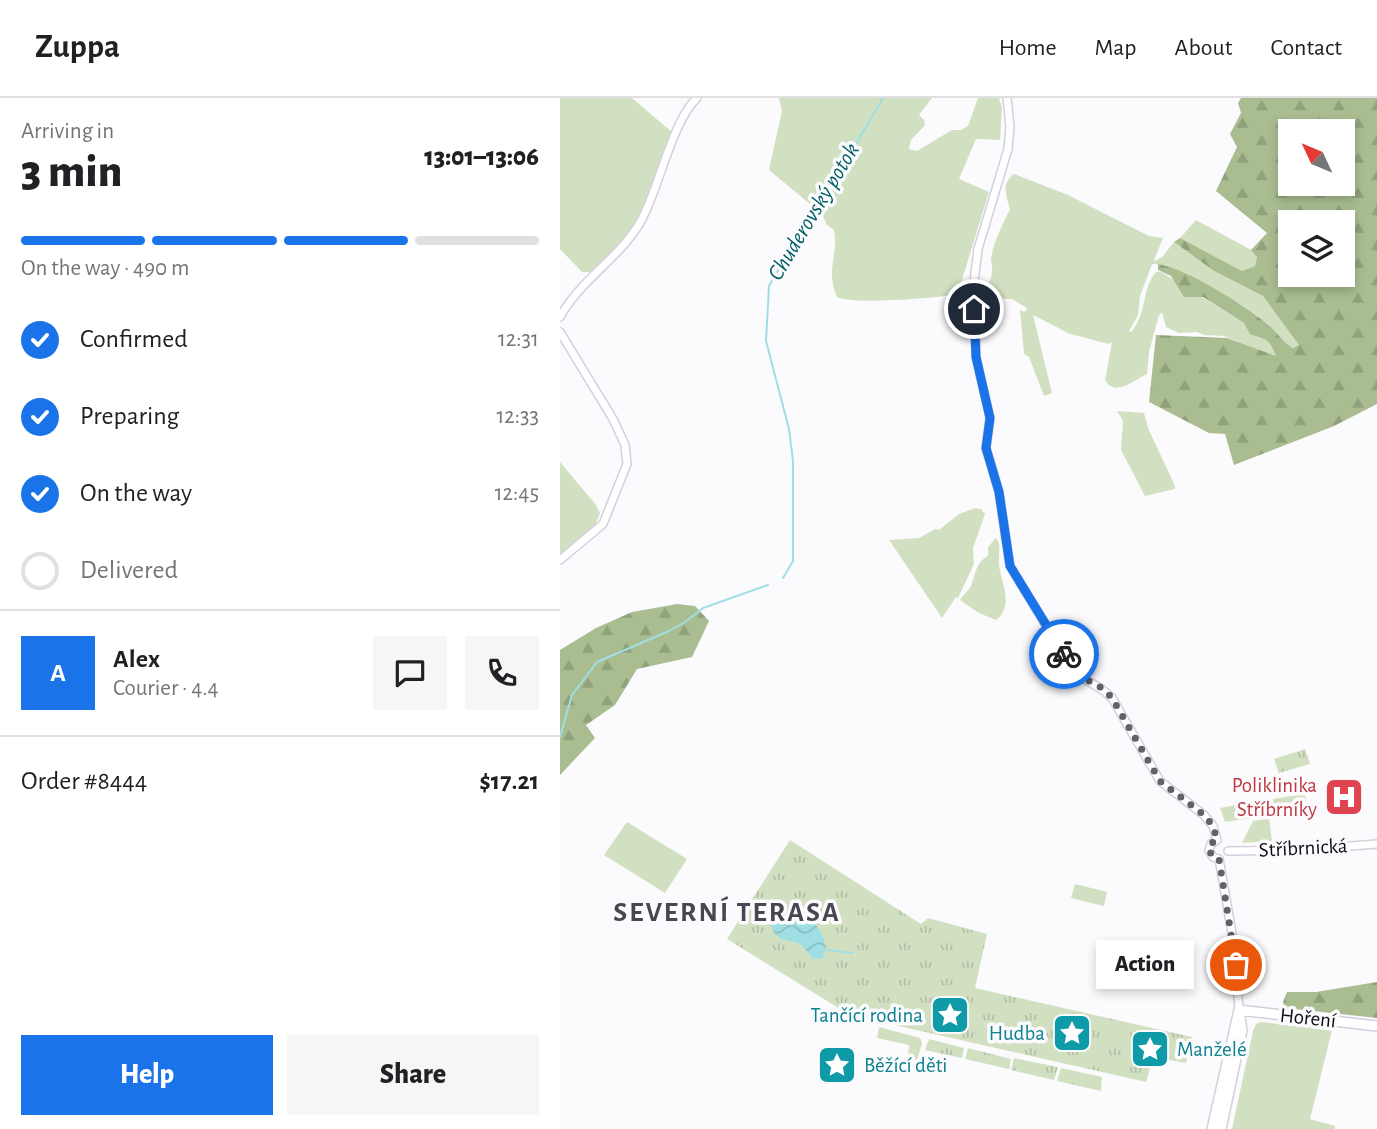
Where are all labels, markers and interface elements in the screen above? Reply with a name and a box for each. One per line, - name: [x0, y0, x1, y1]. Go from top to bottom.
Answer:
- text: Zuppa: [35, 31, 120, 64]
- text: Home: [999, 36, 1057, 60]
- text: Map: [1095, 36, 1137, 60]
- text: About: [1175, 36, 1232, 60]
- text: Contact: [1270, 36, 1342, 60]
- north arrow: [1278, 119, 1354, 196]
- map controls: [1278, 119, 1355, 287]
- text: Arriving in: [21, 120, 114, 143]
- water label: Chuderovský potok: [764, 139, 864, 285]
- text: 13:01–13:06: [424, 144, 539, 170]
- text: 3 min: [21, 149, 122, 195]
- button: layers: [1278, 210, 1355, 287]
- text: On the way · 490 m: [21, 257, 189, 280]
- pin: [944, 279, 1004, 339]
- icon: home: [955, 290, 993, 328]
- icon: check: [21, 321, 59, 359]
- text: Confirmed: [80, 326, 188, 352]
- text: 12:31: [498, 328, 539, 351]
- icon: check: [21, 398, 59, 436]
- text: Preparing: [80, 403, 179, 429]
- text: 12:33: [496, 405, 539, 428]
- icon: check: [21, 475, 59, 513]
- text: On the way: [80, 480, 192, 506]
- text: 12:45: [495, 482, 539, 505]
- text: Delivered: [80, 557, 178, 583]
- courier: [1029, 619, 1099, 689]
- icon: bike: [1045, 635, 1083, 673]
- button: chat: [373, 636, 447, 710]
- button: phone: [465, 636, 539, 710]
- text: Alex: [113, 646, 160, 672]
- text: A: [50, 660, 66, 686]
- text: Courier · 4.4: [113, 677, 219, 700]
- text: Order #8444: [21, 768, 147, 794]
- text: $17.21: [479, 768, 539, 794]
- place label: Poliklinika Stříbrníky: [1232, 775, 1317, 820]
- hospital icon: Poliklinika Stříbrníky: [1323, 776, 1365, 818]
- street label: Stříbrnická: [1258, 835, 1348, 861]
- district label: SEVERNÍ TERASA: [613, 896, 841, 927]
- pin: [1206, 935, 1266, 995]
- callout: Action: [1096, 940, 1194, 990]
- icon: bag: [1217, 946, 1255, 984]
- text: Action: [1115, 953, 1175, 976]
- place icon: Tančící rodina: [929, 994, 971, 1036]
- place label: Tančící rodina: [810, 1005, 923, 1026]
- street label: Hoření: [1279, 1005, 1338, 1031]
- place icon: Hudba: [1051, 1012, 1093, 1054]
- place label: Hudba: [989, 1023, 1045, 1044]
- place icon: Manželé: [1129, 1028, 1171, 1070]
- button: Help: [21, 1035, 273, 1115]
- button: Share: [287, 1035, 539, 1115]
- place label: Manželé: [1177, 1039, 1247, 1060]
- place icon: Běžící děti: [816, 1044, 858, 1086]
- place label: Běžící děti: [864, 1055, 947, 1076]

